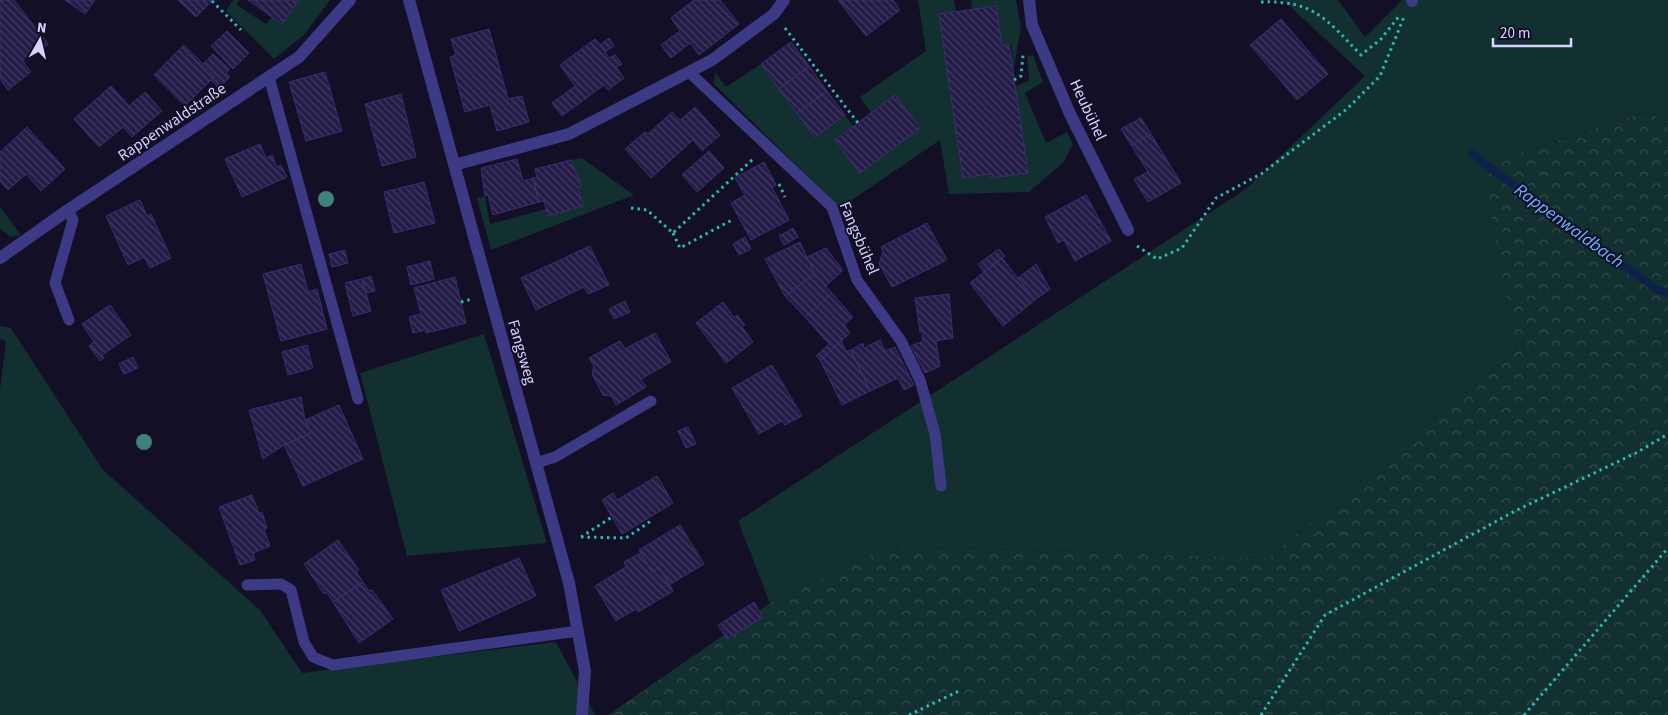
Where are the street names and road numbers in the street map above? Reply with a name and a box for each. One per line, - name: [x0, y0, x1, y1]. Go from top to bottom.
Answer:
- street label: Heubühel: [1064, 76, 1112, 144]
- street label: Rappenwaldstraße: [114, 78, 230, 166]
- street label: Fangsbühel: [834, 198, 884, 278]
- street label: Fangsweg: [502, 317, 542, 387]

